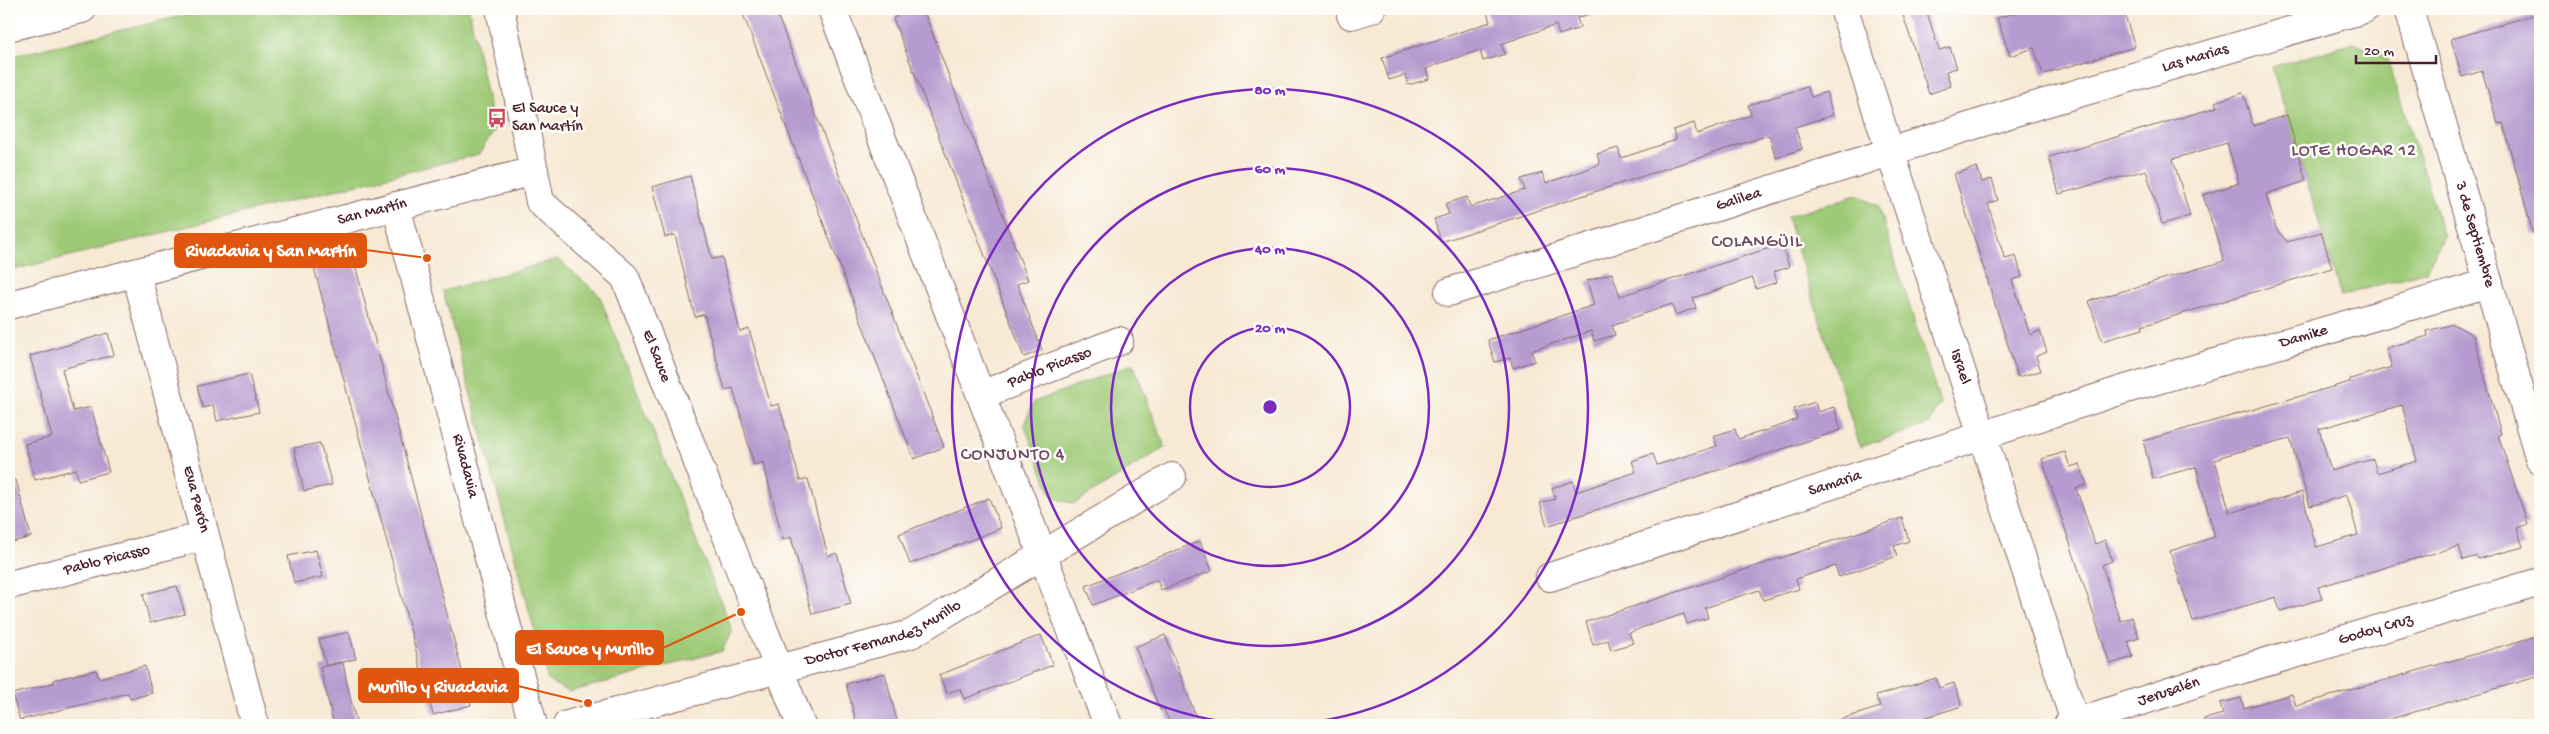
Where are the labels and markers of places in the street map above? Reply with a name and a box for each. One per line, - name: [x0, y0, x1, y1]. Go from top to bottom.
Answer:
- place label: El Sauce y San Martín: [512, 100, 583, 137]
- bus stop icon: El Sauce y San Martín: [486, 107, 508, 129]
- callout: Rivadavia y San Martín: [175, 234, 366, 267]
- centre of rings: [1261, 398, 1279, 416]
- callout: El Sauce y Murillo: [516, 631, 663, 664]
- callout: Murillo y Rivadavia: [359, 669, 518, 702]

